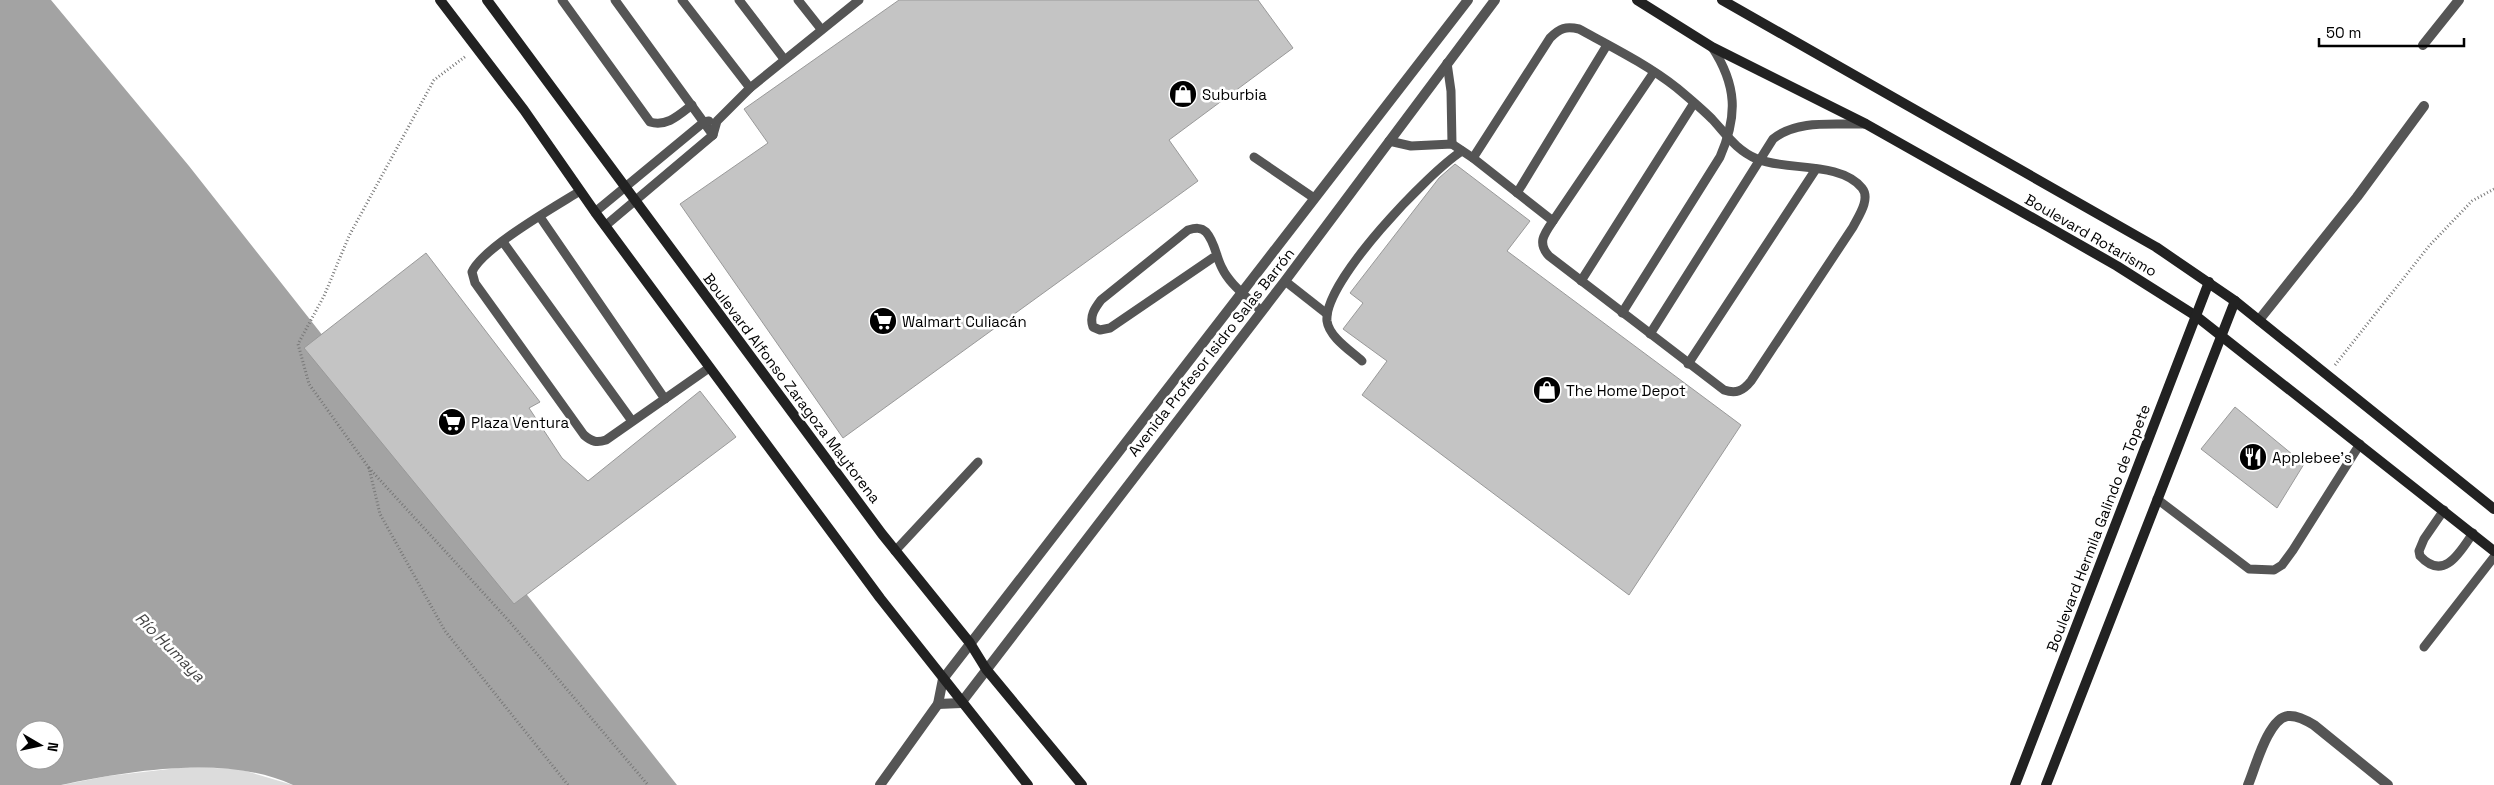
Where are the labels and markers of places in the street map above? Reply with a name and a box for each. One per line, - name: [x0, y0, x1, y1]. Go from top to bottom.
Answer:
- shop icon: Suburbia: [1168, 79, 1198, 109]
- place label: Suburbia: [1202, 85, 1267, 104]
- supermarket icon: Walmart Culiacán: [868, 306, 898, 336]
- place label: Walmart Culiacán: [902, 312, 1027, 331]
- shop icon: The Home Depot: [1532, 375, 1562, 405]
- place label: The Home Depot: [1566, 381, 1686, 400]
- supermarket icon: Plaza Ventura: [437, 407, 467, 437]
- place label: Plaza Ventura: [471, 413, 569, 432]
- restaurant icon: Applebee's: [2238, 442, 2268, 472]
- place label: Applebee's: [2272, 448, 2352, 467]

